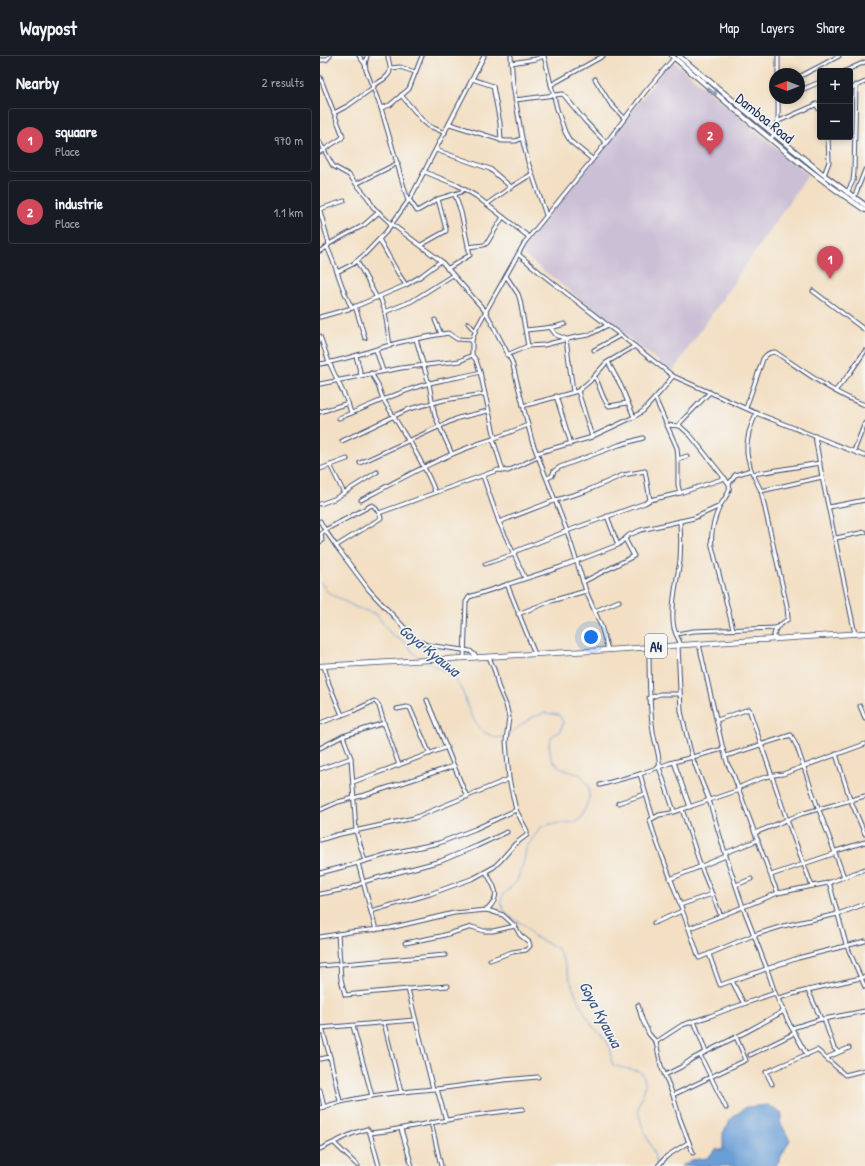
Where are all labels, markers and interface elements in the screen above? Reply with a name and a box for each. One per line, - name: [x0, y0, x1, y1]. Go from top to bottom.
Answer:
- text: Waypost: [20, 15, 77, 41]
- text: Map: [719, 18, 739, 37]
- text: Layers: [761, 18, 794, 37]
- text: Share: [816, 18, 845, 37]
- north arrow: [769, 68, 805, 104]
- map controls: [817, 68, 853, 140]
- button: +: [817, 68, 853, 104]
- text: Nearby: [16, 71, 59, 94]
- text: 2 results: [262, 73, 304, 91]
- one-way arrow: [706, 86, 717, 95]
- street label: Damboa Road: [731, 88, 799, 148]
- button: −: [817, 104, 853, 140]
- text: squaare: [55, 121, 97, 142]
- pin: 2: [697, 122, 723, 155]
- text: 1: [28, 131, 32, 149]
- text: 970 m: [274, 131, 303, 149]
- text: Place: [55, 142, 80, 160]
- text: industrie: [55, 193, 103, 214]
- text: 2: [27, 203, 33, 221]
- text: 1.1 km: [274, 203, 303, 221]
- text: Place: [55, 214, 80, 232]
- pin: 1: [817, 246, 843, 279]
- water label: Goya Kyauwa: [395, 619, 466, 682]
- your location: [581, 627, 601, 647]
- road number: A4: [645, 634, 667, 658]
- water label: Goya Kyauwa: [574, 977, 629, 1053]

